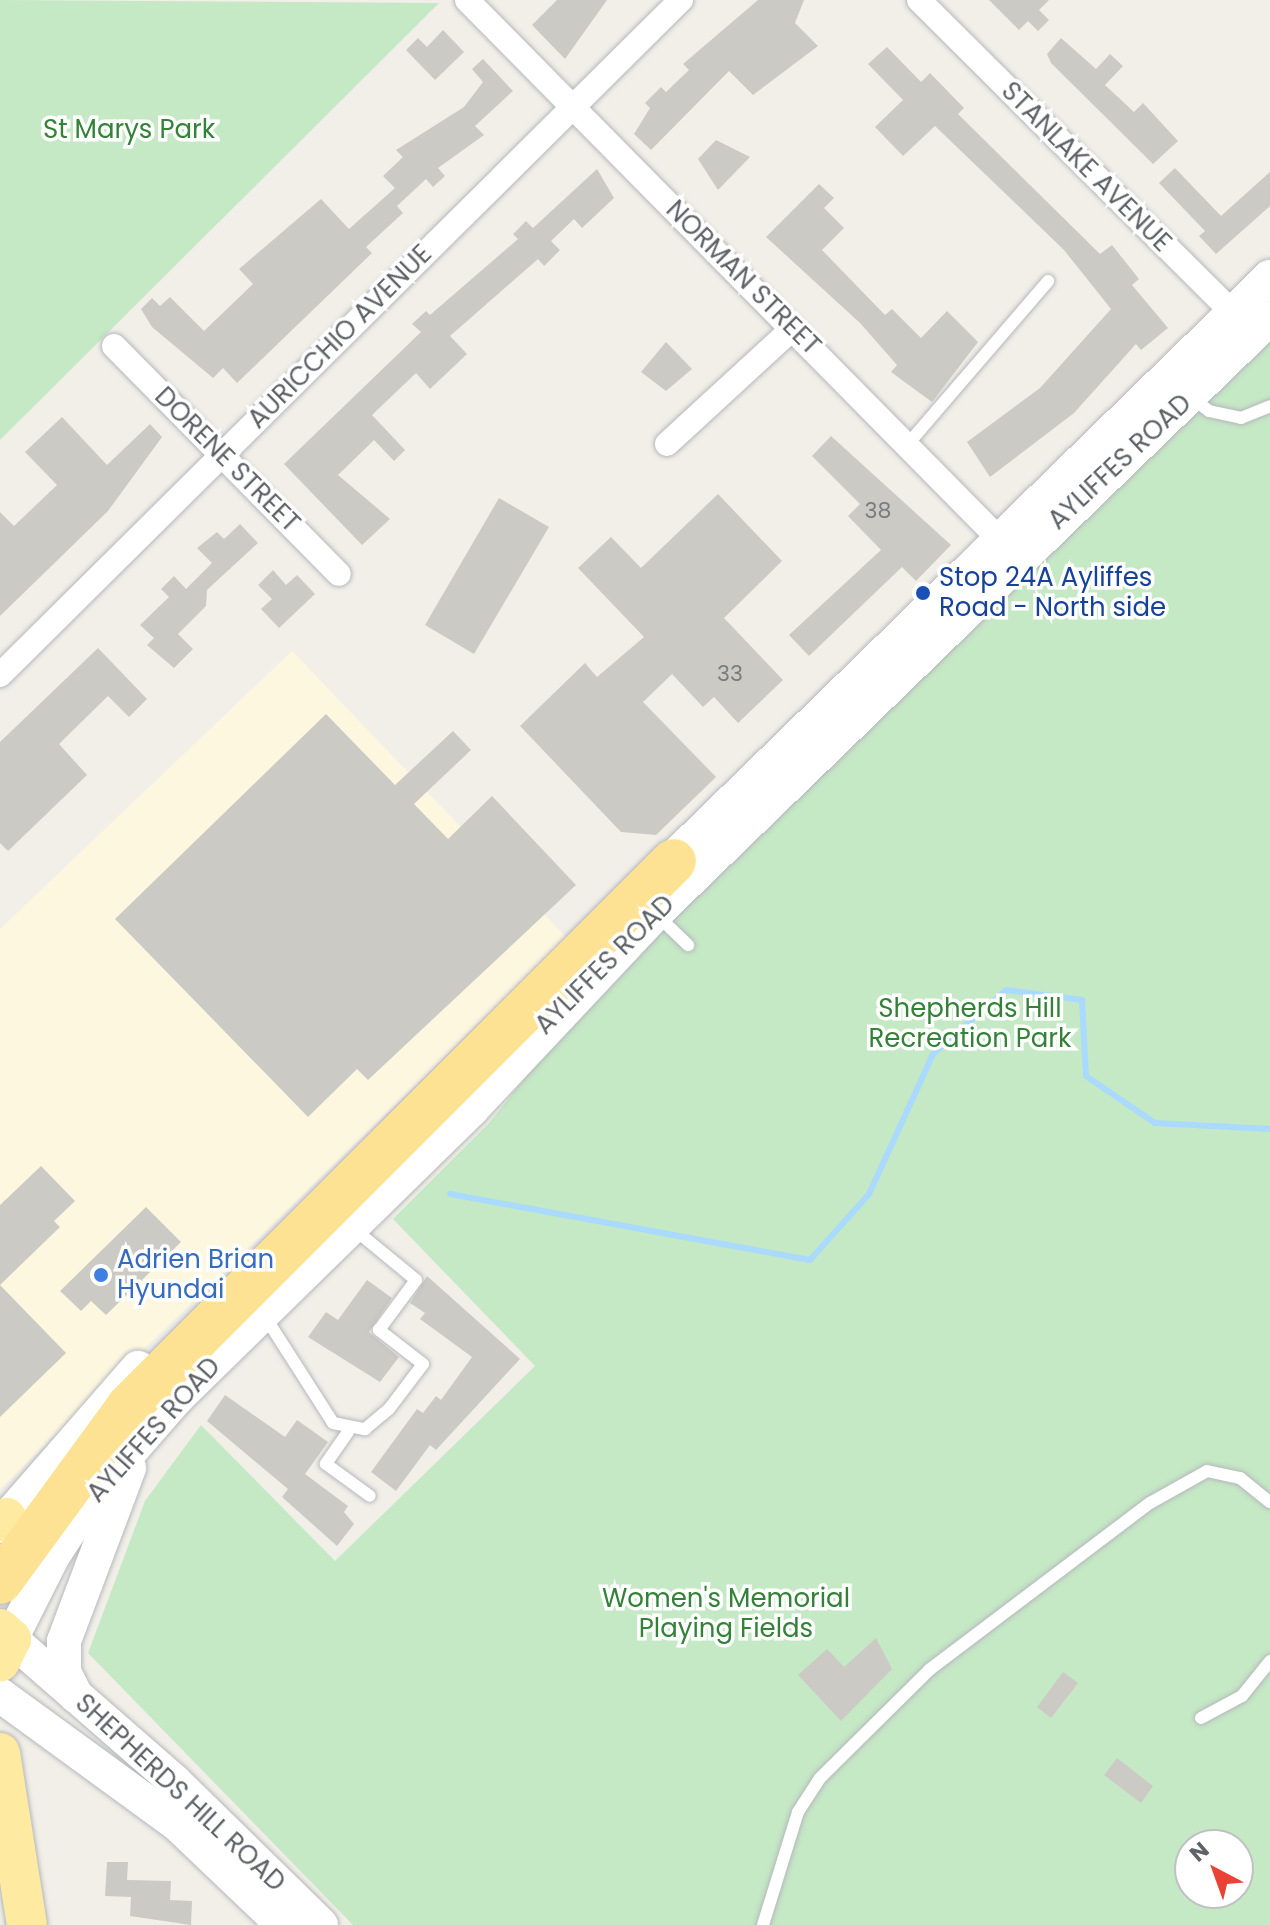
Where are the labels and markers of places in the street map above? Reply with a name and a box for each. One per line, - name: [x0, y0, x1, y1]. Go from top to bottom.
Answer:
- place label: Stop 24A Ayliffes Road - North side: [939, 562, 1166, 624]
- marker: Stop 24A Ayliffes Road - North side: [914, 584, 932, 602]
- place label: Adrien Brian Hyundai: [117, 1244, 274, 1306]
- marker: Adrien Brian Hyundai: [92, 1266, 110, 1284]

